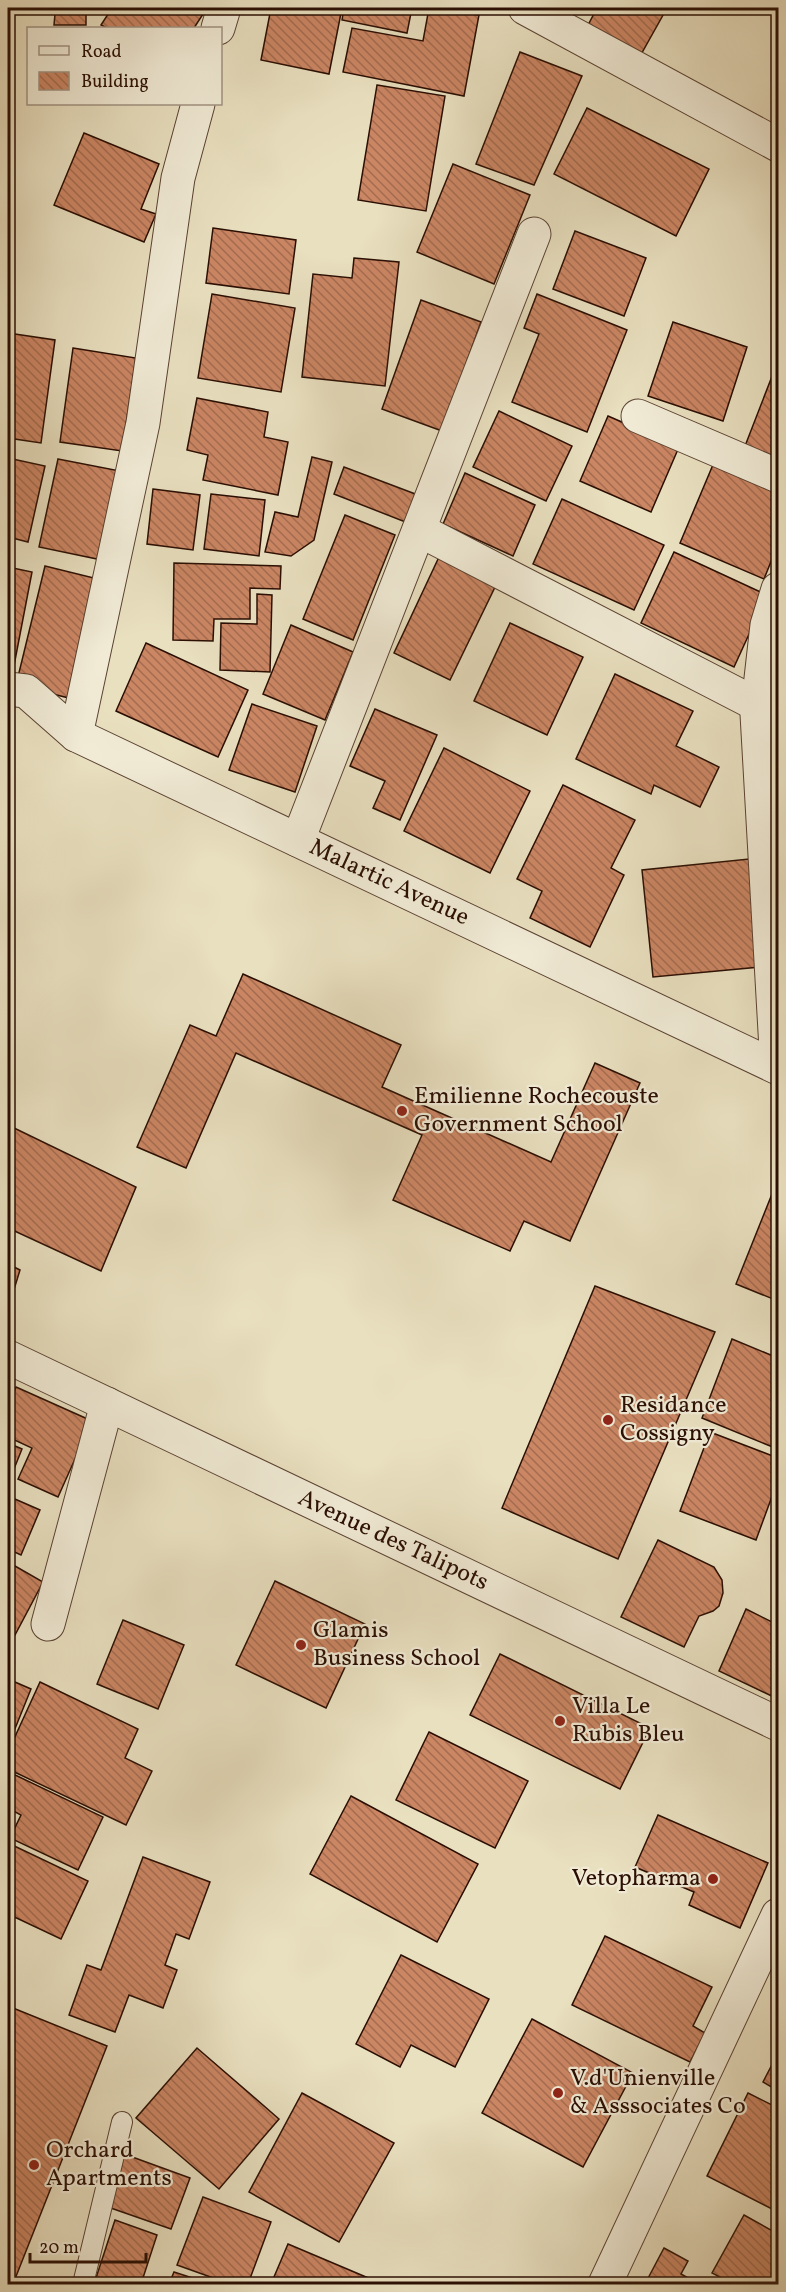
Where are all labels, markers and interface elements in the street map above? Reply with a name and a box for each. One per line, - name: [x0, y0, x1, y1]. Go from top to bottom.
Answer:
- legend: [27, 27, 222, 105]
- text: Road: [81, 40, 122, 65]
- text: Building: [81, 70, 149, 95]
- street label: Malartic Avenue: [303, 831, 475, 935]
- place label: Emilienne Rochecouste Government School: [414, 1080, 659, 1142]
- marker: Emilienne Rochecouste Government School: [395, 1104, 409, 1118]
- place label: Residance Cossigny: [620, 1389, 727, 1451]
- marker: Residance Cossigny: [601, 1413, 615, 1427]
- street label: Avenue des Talipots: [292, 1482, 494, 1600]
- place label: Glamis Business School: [313, 1614, 480, 1676]
- marker: Glamis Business School: [294, 1638, 308, 1652]
- place label: Villa Le Rubis Bleu: [572, 1690, 684, 1752]
- marker: Villa Le Rubis Bleu: [553, 1714, 567, 1728]
- place label: Vetopharma: [571, 1862, 701, 1896]
- marker: Vetopharma: [706, 1872, 720, 1886]
- place label: V.d'Unienville & Asssociates Co: [570, 2062, 746, 2124]
- marker: V.d'Unienville & Asssociates Co: [551, 2086, 565, 2100]
- place label: Orchard Apartments: [46, 2134, 172, 2196]
- marker: Orchard Apartments: [27, 2158, 41, 2172]
- scale bar: [30, 2226, 146, 2264]
- text: 20 m: [39, 2236, 79, 2261]

